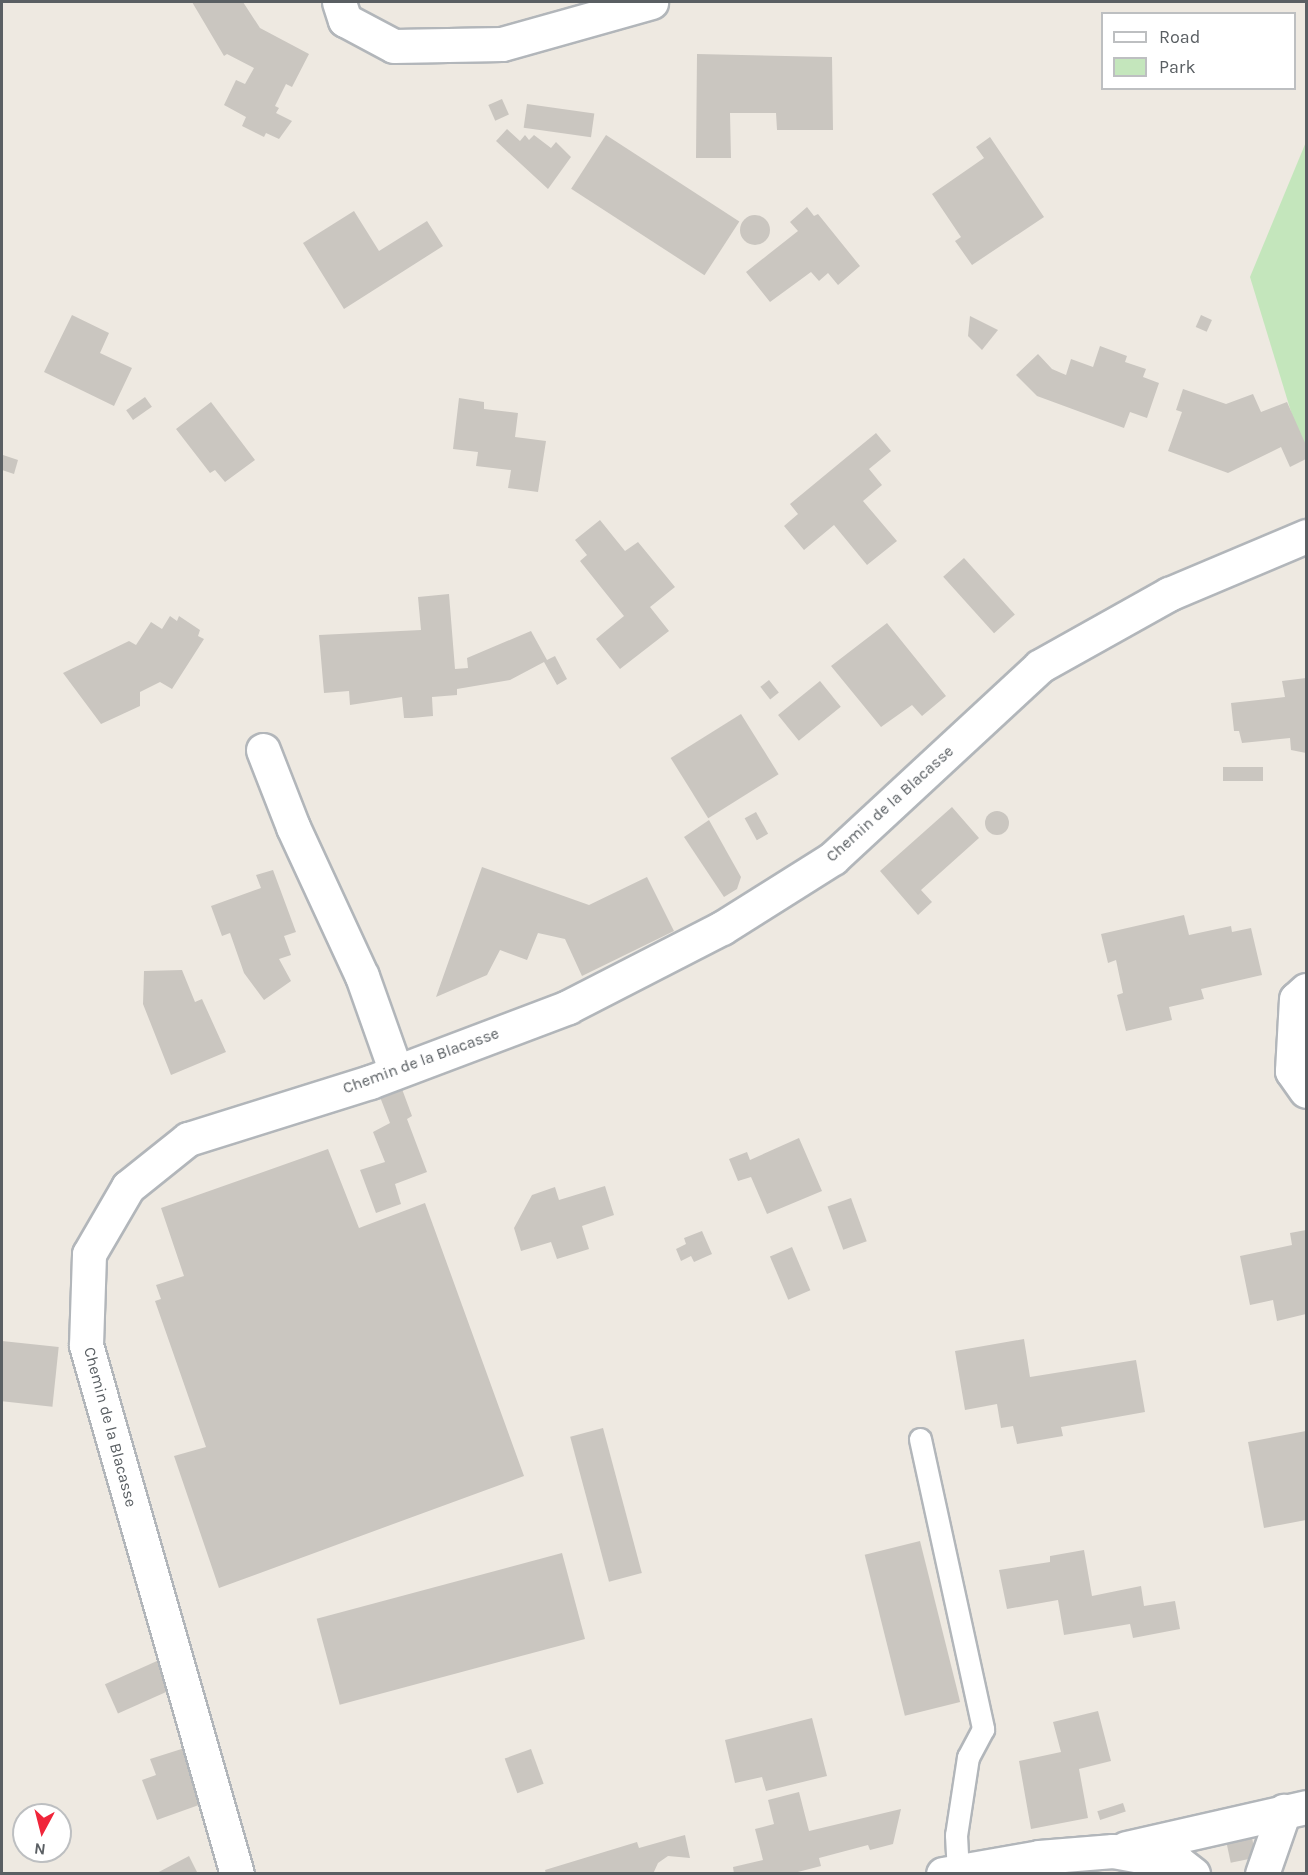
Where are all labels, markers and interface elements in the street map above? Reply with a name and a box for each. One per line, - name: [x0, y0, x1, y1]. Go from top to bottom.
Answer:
- legend: [1101, 12, 1296, 90]
- text: Road: [1159, 26, 1200, 48]
- text: Park: [1159, 56, 1196, 78]
- street label: Chemin de la Blacasse: [822, 742, 958, 866]
- street label: Chemin de la Blacasse: [340, 1024, 502, 1098]
- street label: Chemin de la Blacasse: [79, 1345, 141, 1509]
- north arrow: [12, 1803, 72, 1863]
- text: N: [33, 1839, 47, 1860]

